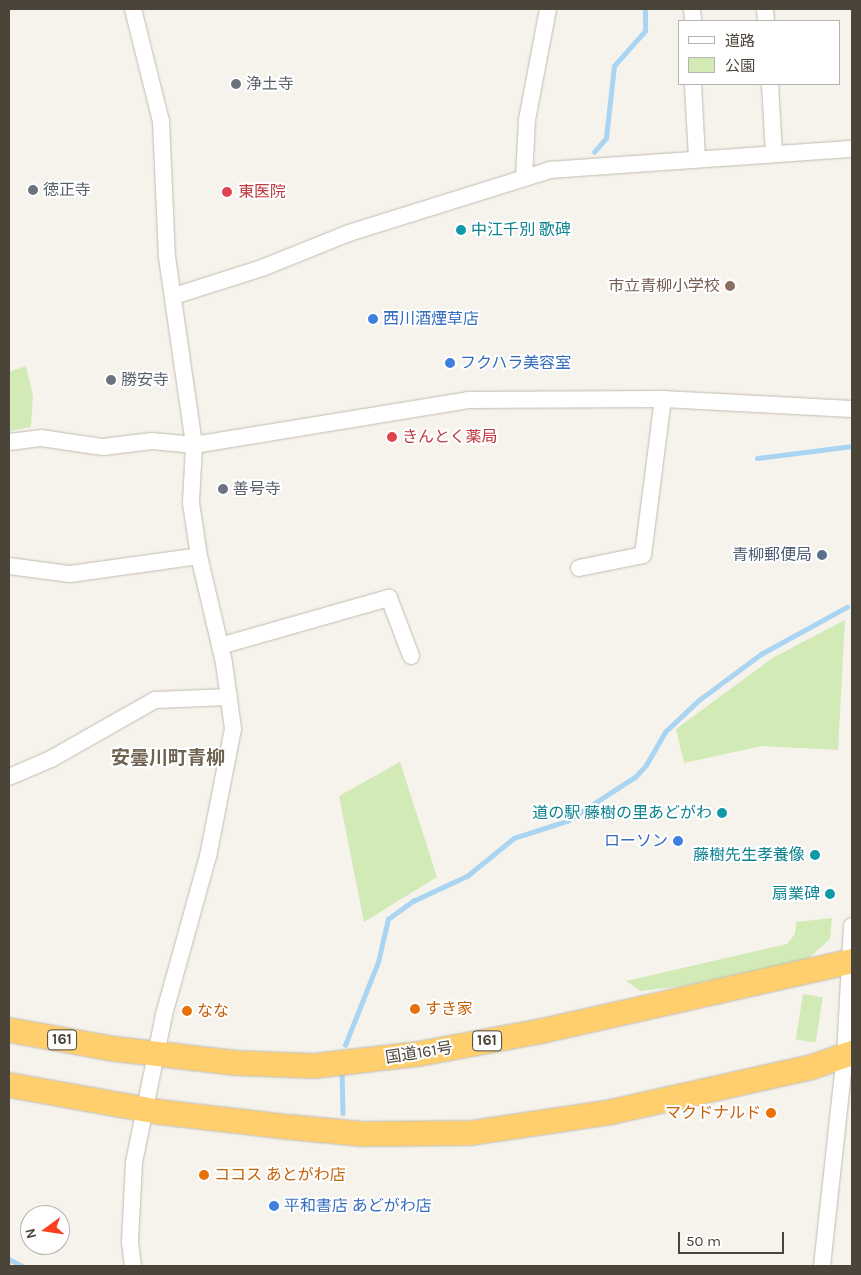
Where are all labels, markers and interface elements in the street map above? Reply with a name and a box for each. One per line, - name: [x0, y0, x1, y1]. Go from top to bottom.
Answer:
- legend: [678, 20, 841, 85]
- text: 道路: [725, 32, 755, 50]
- text: 公園: [725, 57, 755, 75]
- place label: 浄土寺: [246, 74, 294, 94]
- marker: 浄土寺: [230, 78, 242, 90]
- place label: 徳正寺: [43, 180, 91, 200]
- place label: 東医院: [238, 182, 286, 202]
- marker: 徳正寺: [27, 184, 39, 196]
- marker: 東医院: [220, 185, 234, 199]
- place label: 中江千別 歌碑: [471, 220, 571, 240]
- marker: 中江千別 歌碑: [455, 224, 467, 236]
- place label: 市立青柳小学校: [608, 276, 720, 296]
- marker: 市立青柳小学校: [724, 280, 736, 292]
- place label: 西川酒煙草店: [383, 309, 479, 329]
- marker: 西川酒煙草店: [367, 313, 379, 325]
- place label: フクハラ美容室: [460, 353, 572, 373]
- marker: フクハラ美容室: [444, 357, 456, 369]
- place label: 勝安寺: [121, 370, 169, 390]
- marker: 勝安寺: [105, 374, 117, 386]
- place label: きんとく薬局: [402, 427, 498, 447]
- marker: きんとく薬局: [386, 431, 398, 443]
- place label: 善号寺: [233, 479, 281, 499]
- marker: 善号寺: [217, 483, 229, 495]
- place label: 青柳郵便局: [732, 545, 812, 565]
- marker: 青柳郵便局: [816, 549, 828, 561]
- district label: 安曇川町青柳: [111, 748, 225, 770]
- place label: 道の駅 藤樹の里あどがわ: [532, 803, 712, 823]
- marker: 道の駅 藤樹の里あどがわ: [716, 807, 728, 819]
- place label: ローソン: [604, 831, 668, 851]
- marker: ローソン: [672, 835, 684, 847]
- place label: 藤樹先生孝養像: [693, 845, 805, 865]
- marker: 藤樹先生孝養像: [809, 849, 821, 861]
- place label: 扇業碑: [772, 884, 820, 904]
- marker: 扇業碑: [824, 888, 836, 900]
- place label: すき家: [425, 999, 473, 1019]
- place label: なな: [197, 1001, 229, 1021]
- marker: すき家: [409, 1003, 421, 1015]
- marker: なな: [181, 1005, 193, 1017]
- road number: 161: [47, 1028, 77, 1052]
- road number: 161: [472, 1028, 502, 1054]
- street label: 国道161号: [384, 1038, 454, 1068]
- place label: マクドナルド: [665, 1103, 761, 1123]
- marker: マクドナルド: [765, 1107, 777, 1119]
- place label: ココス あとがわ店: [214, 1165, 346, 1185]
- marker: ココス あとがわ店: [198, 1169, 210, 1181]
- place label: 平和書店 あどがわ店: [284, 1196, 432, 1216]
- marker: 平和書店 あどがわ店: [268, 1200, 280, 1212]
- north arrow: [20, 1205, 70, 1255]
- scale bar: [681, 1222, 787, 1254]
- text: N: [21, 1227, 40, 1240]
- text: 50 m: [686, 1232, 721, 1250]

